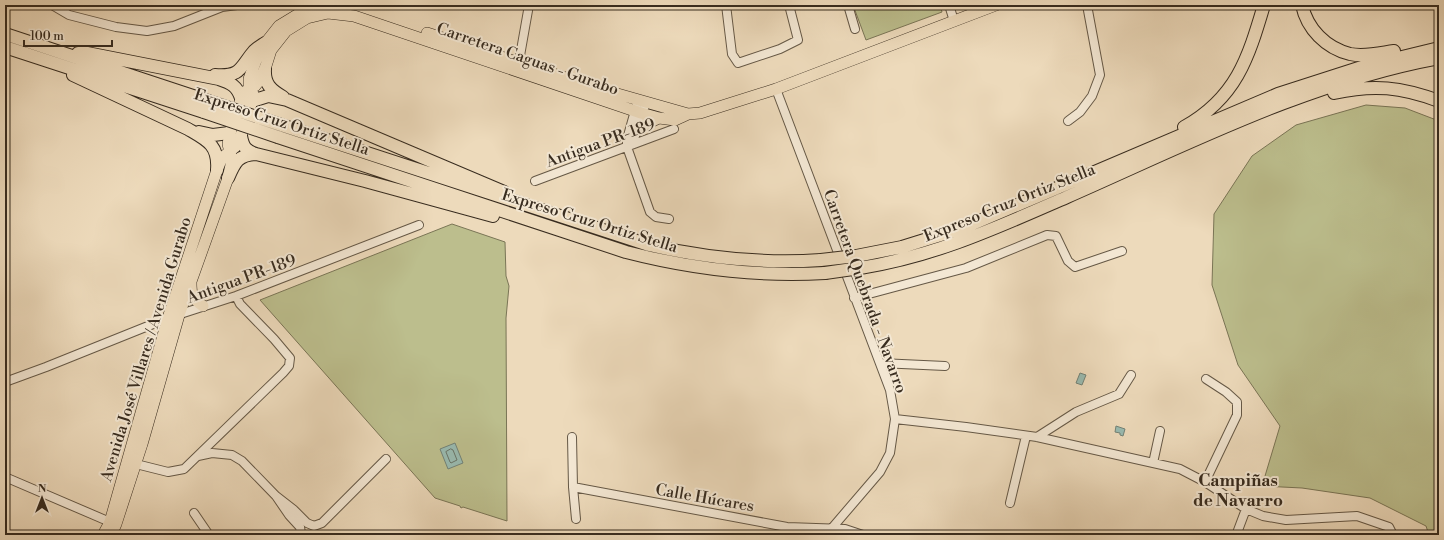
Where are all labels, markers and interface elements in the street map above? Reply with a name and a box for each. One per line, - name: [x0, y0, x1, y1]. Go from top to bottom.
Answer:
- street label: Carretera Caguas - Gurabo: [434, 18, 621, 100]
- scale bar: [24, 22, 112, 48]
- text: 100 m: [30, 29, 64, 44]
- street label: Expreso Cruz Ortiz Stella: [191, 84, 373, 160]
- street label: Antigua PR-189: [542, 114, 658, 172]
- street label: Expreso Cruz Ortiz Stella: [921, 159, 1099, 247]
- street label: Expreso Cruz Ortiz Stella: [499, 185, 681, 258]
- street label: Carretera Quebrada - Navarro: [819, 187, 911, 396]
- street label: Avenida José Villares / Avenida Gurabo: [96, 215, 196, 485]
- street label: Antigua PR-189: [183, 250, 299, 308]
- district label: Campiñas de Navarro: [1193, 470, 1283, 512]
- north arrow: [22, 478, 62, 518]
- street label: Calle Húcares: [654, 479, 756, 517]
- text: N: [38, 482, 47, 496]

